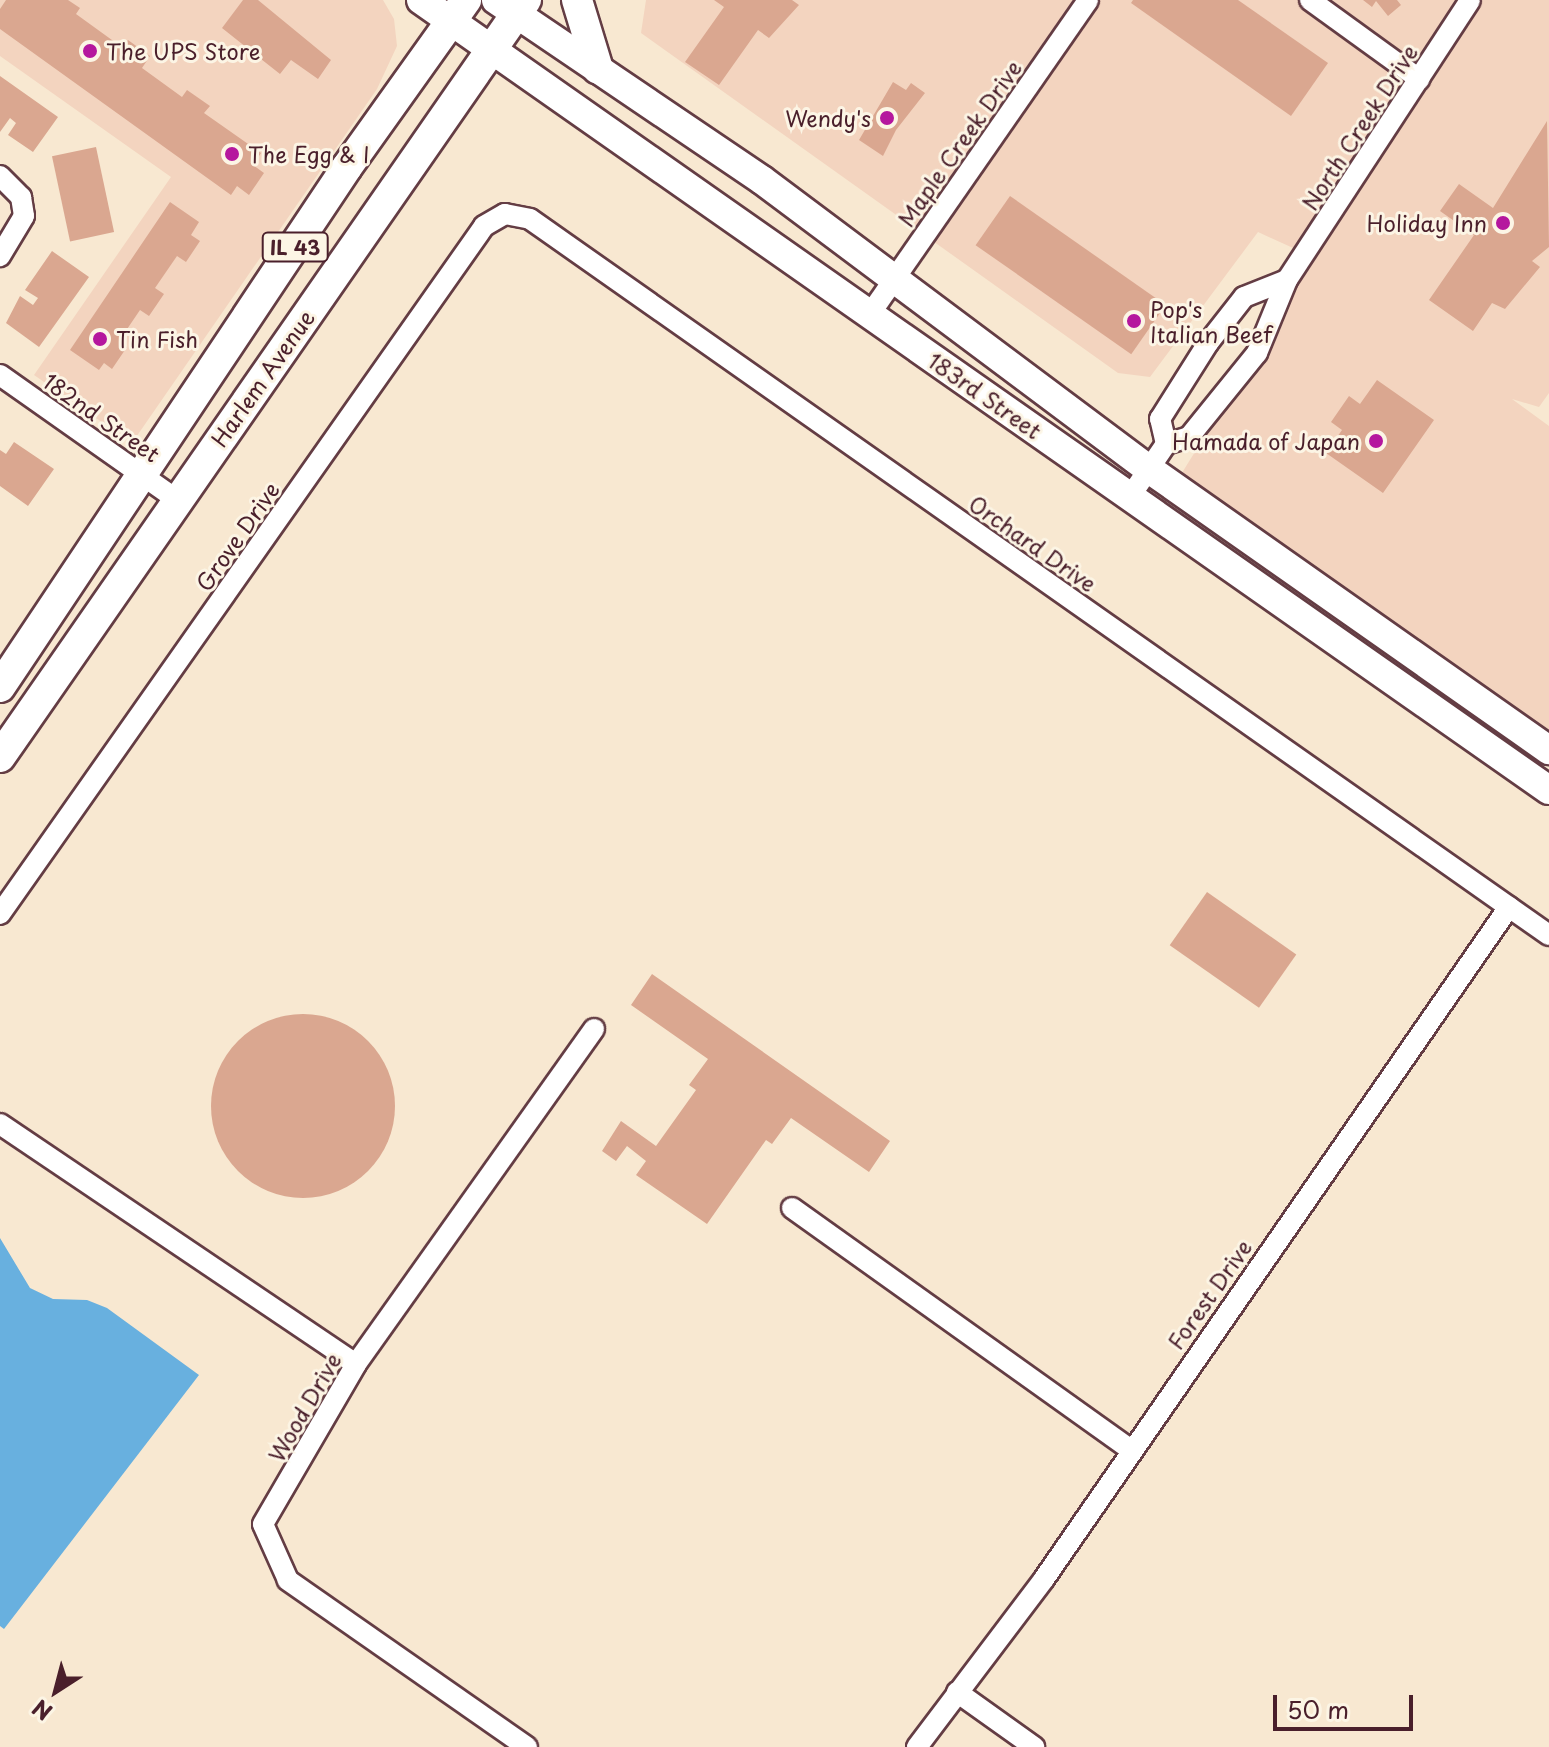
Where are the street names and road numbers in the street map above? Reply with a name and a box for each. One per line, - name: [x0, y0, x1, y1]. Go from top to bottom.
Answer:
- street label: North Creek Drive: [1294, 38, 1424, 216]
- street label: Maple Creek Drive: [891, 54, 1027, 232]
- road number: IL 43: [261, 231, 329, 263]
- street label: Harlem Avenue: [205, 304, 319, 452]
- street label: 183rd Street: [923, 346, 1047, 444]
- street label: 182nd Street: [39, 367, 165, 467]
- street label: Grove Drive: [190, 476, 284, 596]
- street label: Orchard Drive: [963, 489, 1103, 597]
- street label: Forest Drive: [1161, 1234, 1257, 1354]
- street label: Wood Drive: [262, 1347, 346, 1467]

